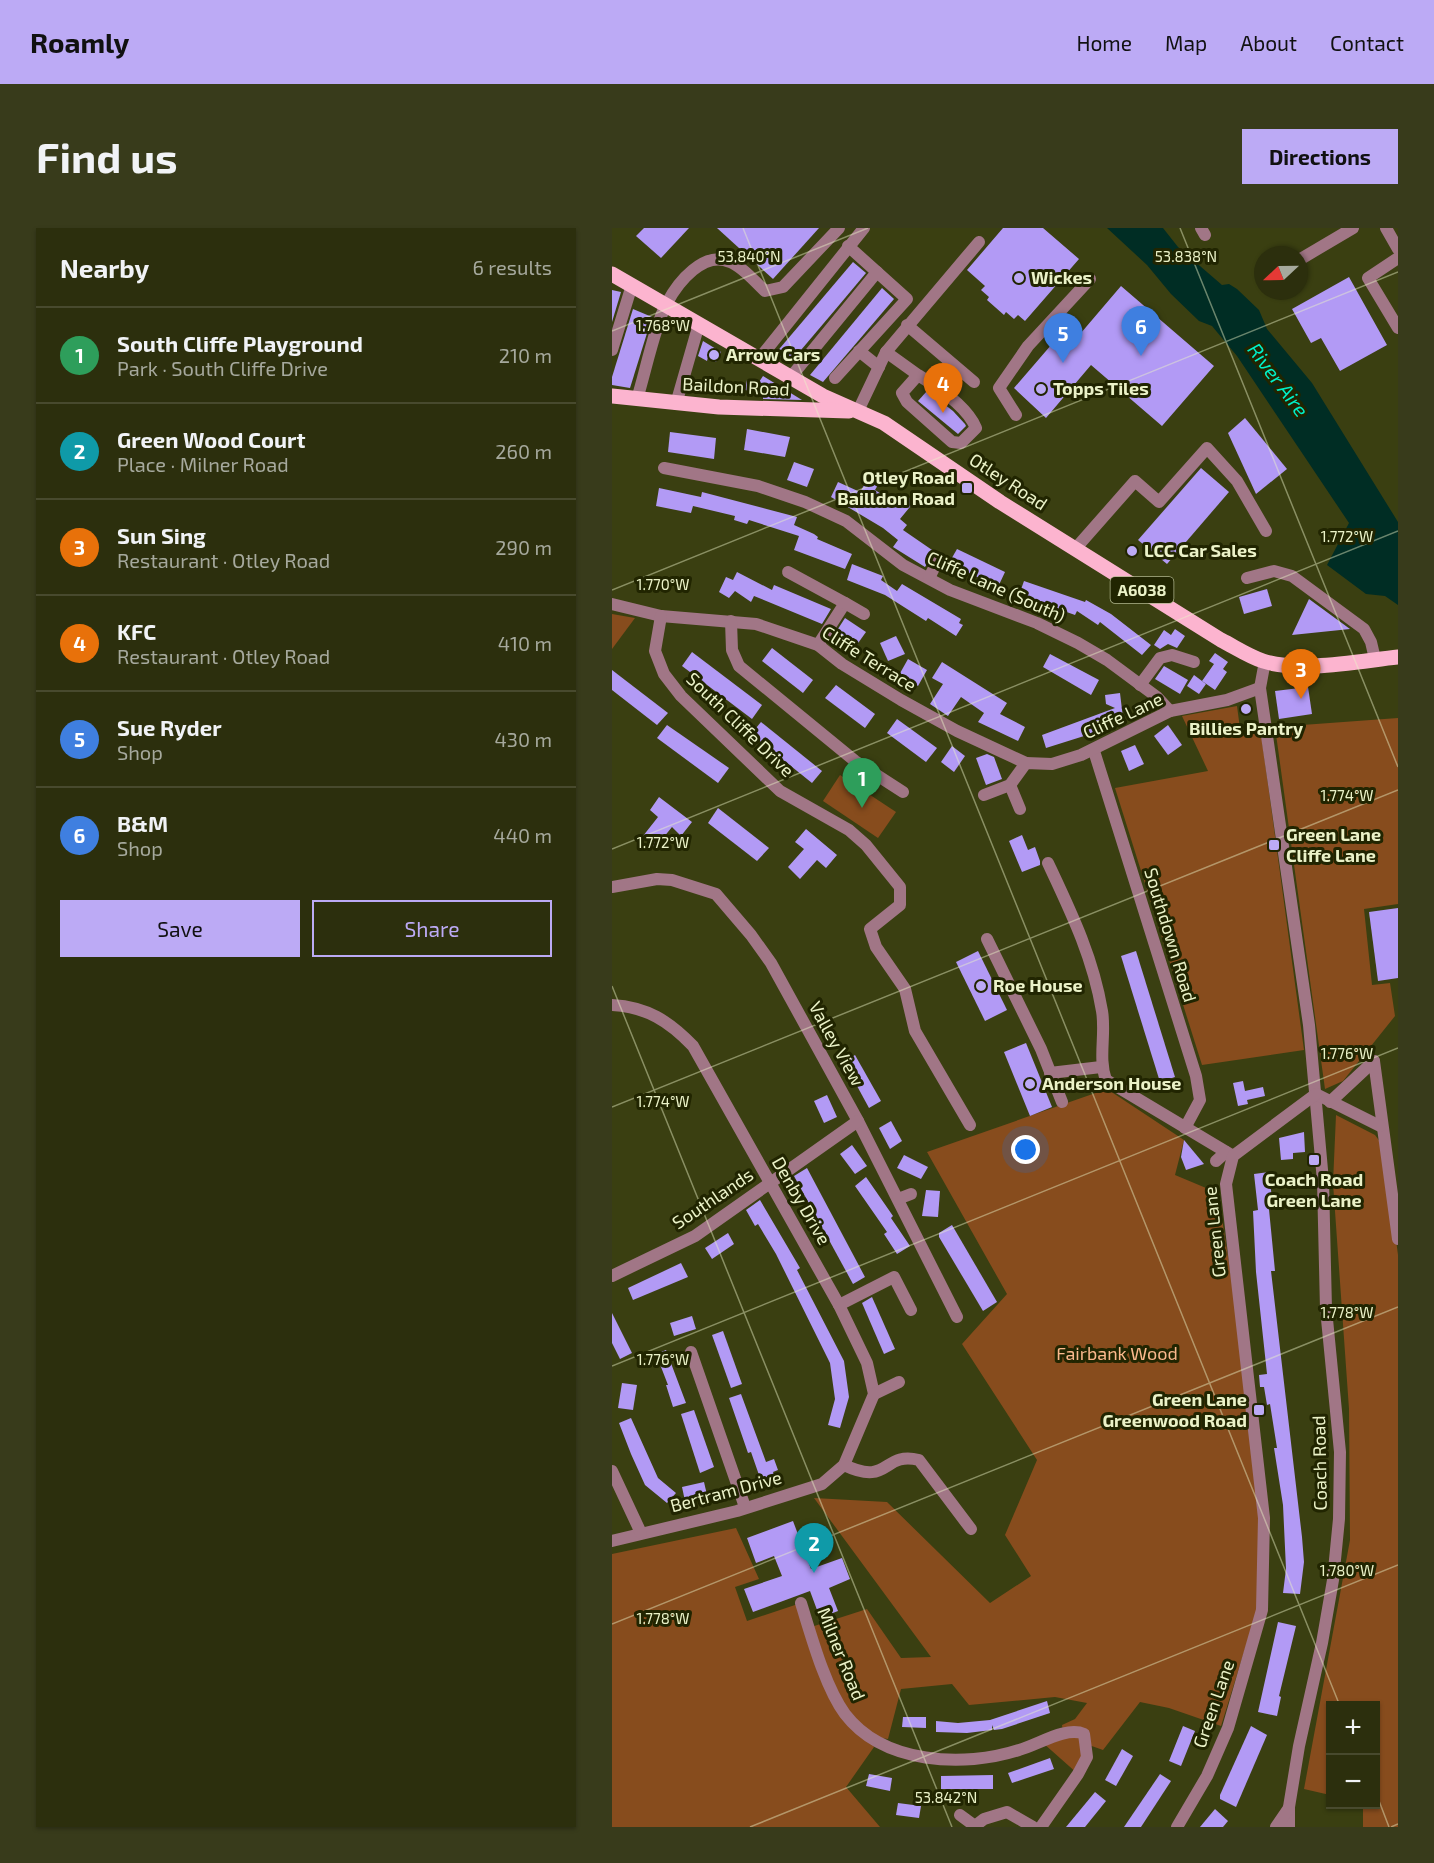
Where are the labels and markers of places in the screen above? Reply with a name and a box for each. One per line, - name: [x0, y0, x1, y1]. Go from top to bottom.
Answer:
- place label: Wickes: [1031, 266, 1092, 288]
- marker: Wickes: [1012, 271, 1026, 285]
- pin: 6: [1122, 306, 1160, 356]
- pin: 5: [1044, 314, 1082, 363]
- place label: Arrow Cars: [726, 343, 820, 365]
- marker: Arrow Cars: [707, 348, 721, 362]
- pin: 4: [924, 364, 962, 413]
- place label: Topps Tiles: [1053, 377, 1149, 399]
- marker: Topps Tiles: [1034, 382, 1048, 396]
- place label: Otley Road Bailldon Road: [837, 466, 955, 509]
- marker: Otley Road Bailldon Road: [960, 481, 974, 495]
- place label: LCC Car Sales: [1144, 539, 1257, 561]
- marker: LCC Car Sales: [1125, 544, 1139, 558]
- pin: 3: [1282, 650, 1320, 699]
- marker: Billies Pantry: [1239, 702, 1253, 716]
- place label: Billies Pantry: [1189, 717, 1304, 739]
- pin: 1: [842, 758, 882, 808]
- place label: Green Lane Cliffe Lane: [1286, 823, 1381, 866]
- marker: Green Lane Cliffe Lane: [1267, 838, 1281, 852]
- place label: Roe House: [993, 974, 1083, 996]
- marker: Roe House: [974, 979, 988, 993]
- place label: Anderson House: [1042, 1072, 1181, 1094]
- marker: Anderson House: [1023, 1077, 1037, 1091]
- marker: Coach Road Green Lane: [1307, 1153, 1321, 1167]
- place label: Coach Road Green Lane: [1265, 1168, 1363, 1211]
- place label: Green Lane Greenwood Road: [1102, 1388, 1247, 1431]
- marker: Green Lane Greenwood Road: [1252, 1403, 1266, 1417]
- pin: 2: [794, 1524, 834, 1573]

